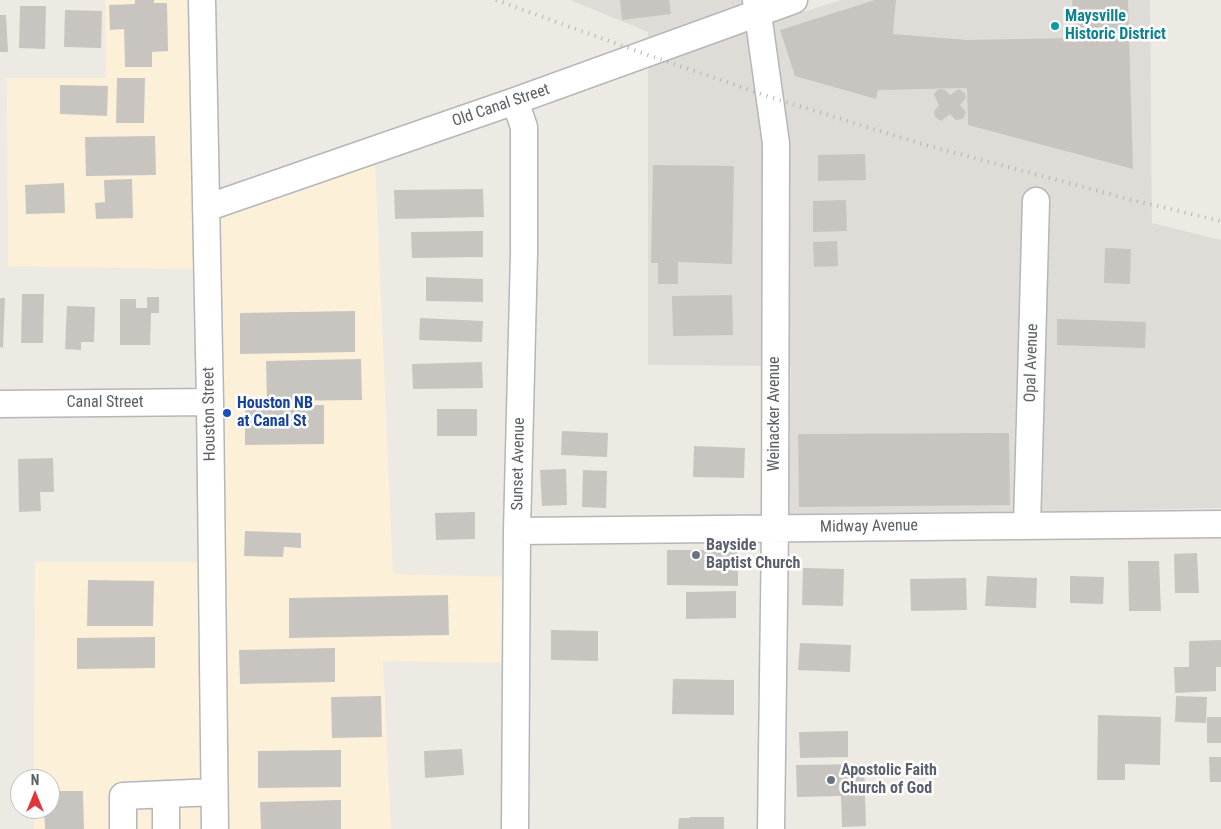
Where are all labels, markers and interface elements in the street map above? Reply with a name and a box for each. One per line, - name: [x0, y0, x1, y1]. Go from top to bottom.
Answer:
- place label: Maysville Historic District: [1065, 7, 1166, 45]
- marker: Maysville Historic District: [1049, 20, 1061, 32]
- street label: Old Canal Street: [450, 80, 552, 132]
- street label: Opal Avenue: [1021, 323, 1043, 403]
- street label: Weinacker Avenue: [765, 356, 785, 472]
- street label: Houston Street: [200, 367, 220, 461]
- street label: Canal Street: [67, 393, 143, 413]
- place label: Houston NB at Canal St: [237, 394, 313, 432]
- marker: Houston NB at Canal St: [221, 407, 233, 419]
- street label: Sunset Avenue: [509, 417, 529, 511]
- street label: Midway Avenue: [820, 517, 918, 537]
- place label: Bayside Baptist Church: [706, 536, 800, 574]
- marker: Bayside Baptist Church: [690, 549, 702, 561]
- place label: Apostolic Faith Church of God: [841, 761, 937, 799]
- north arrow: [10, 769, 60, 819]
- text: N: [31, 772, 39, 788]
- marker: Apostolic Faith Church of God: [825, 774, 837, 786]

